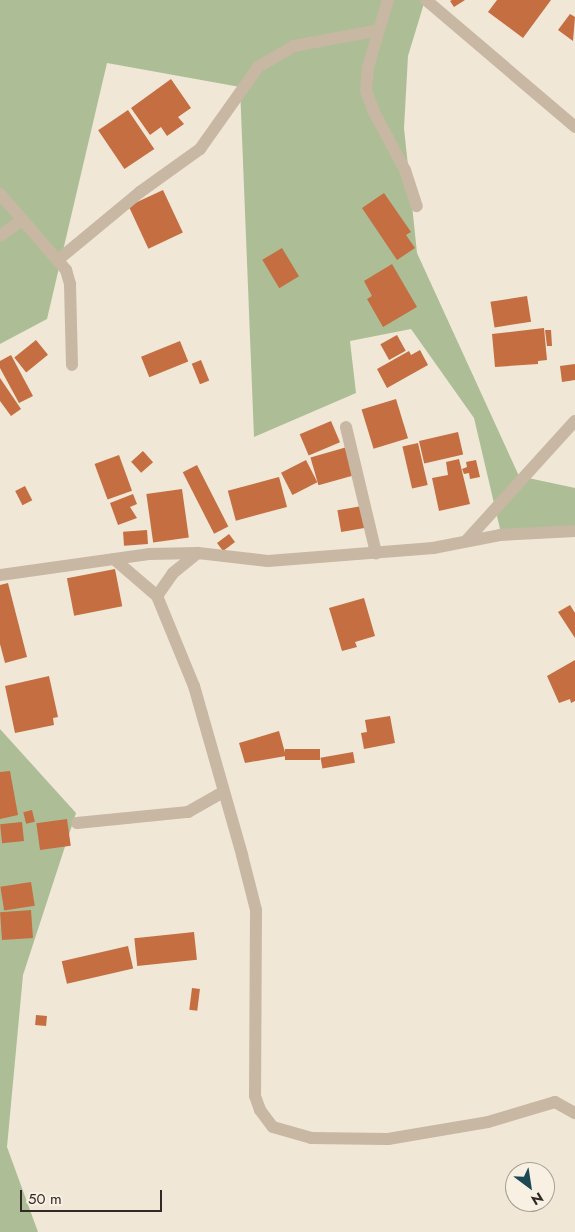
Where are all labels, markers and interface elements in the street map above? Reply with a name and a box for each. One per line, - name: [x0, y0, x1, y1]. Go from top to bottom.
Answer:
- north arrow: [505, 1162, 555, 1212]
- scale bar: [22, 1180, 165, 1212]
- text: 50 m: [28, 1188, 62, 1210]
- text: N: [527, 1188, 547, 1210]

